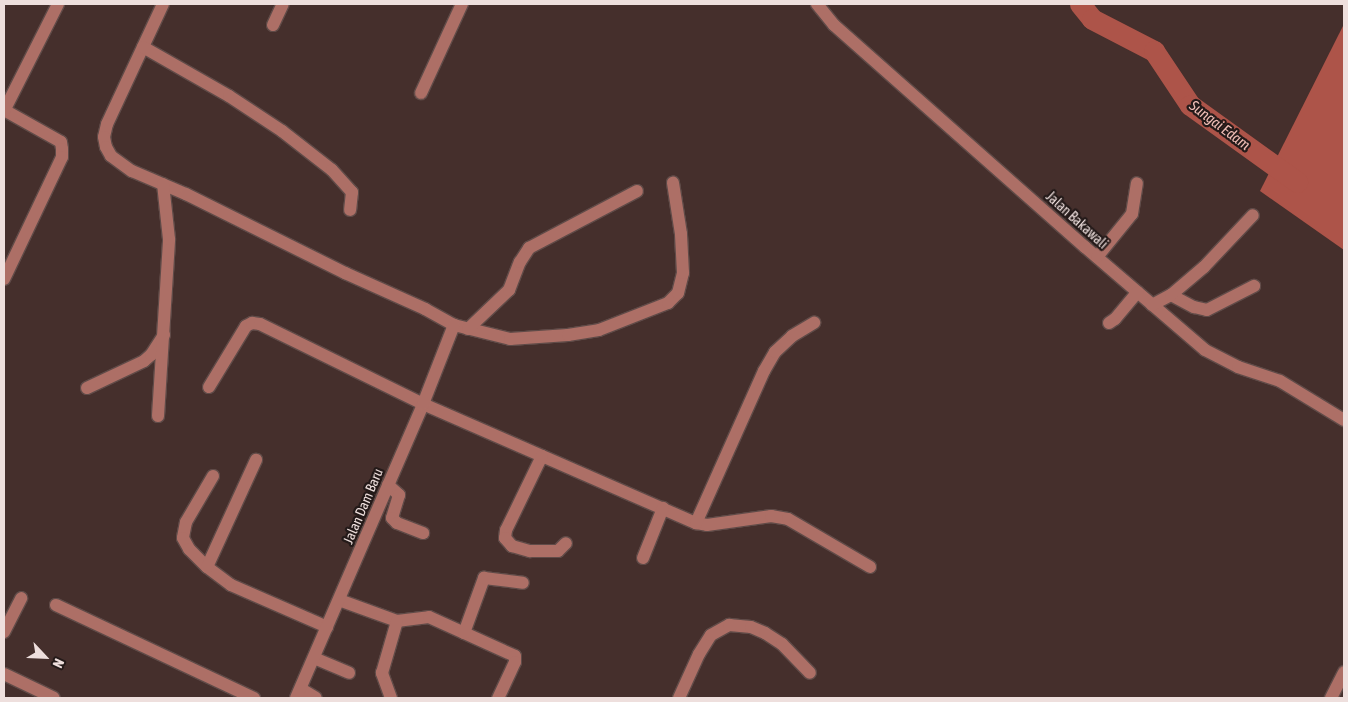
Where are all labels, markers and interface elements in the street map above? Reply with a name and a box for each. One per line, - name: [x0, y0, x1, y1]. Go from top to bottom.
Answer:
- water label: Sungai Edam: [1186, 96, 1254, 154]
- street label: Jalan Bakawali: [1043, 188, 1111, 252]
- street label: Jalan Dam Baru: [340, 466, 386, 546]
- north arrow: [20, 632, 70, 682]
- text: N: [50, 656, 68, 670]

